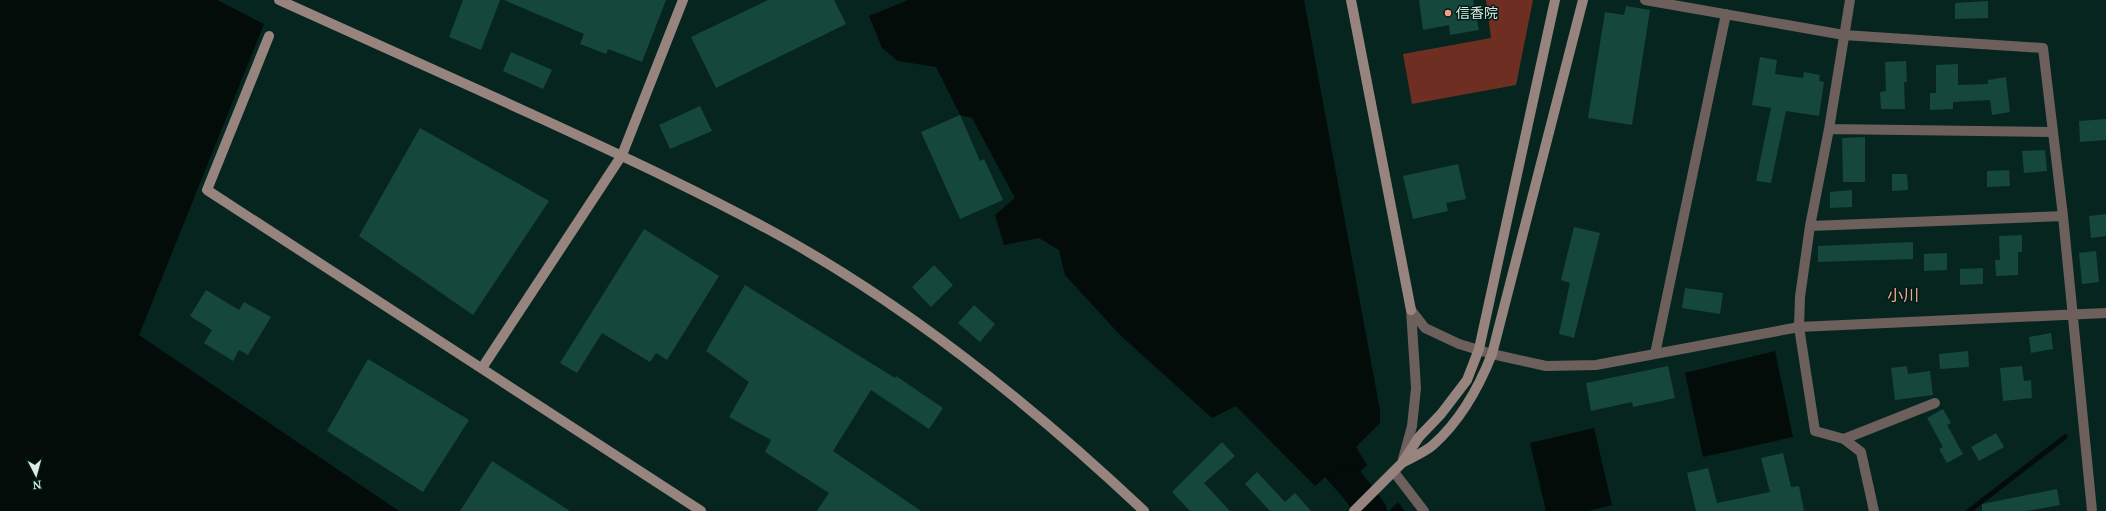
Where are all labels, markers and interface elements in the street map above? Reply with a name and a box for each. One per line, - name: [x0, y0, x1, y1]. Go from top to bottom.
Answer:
- place label: 信香院: [1456, 3, 1498, 22]
- marker: 信香院: [1443, 8, 1453, 18]
- district label: 小川: [1887, 284, 1919, 306]
- north arrow: [16, 455, 56, 495]
- text: N: [32, 478, 42, 493]

